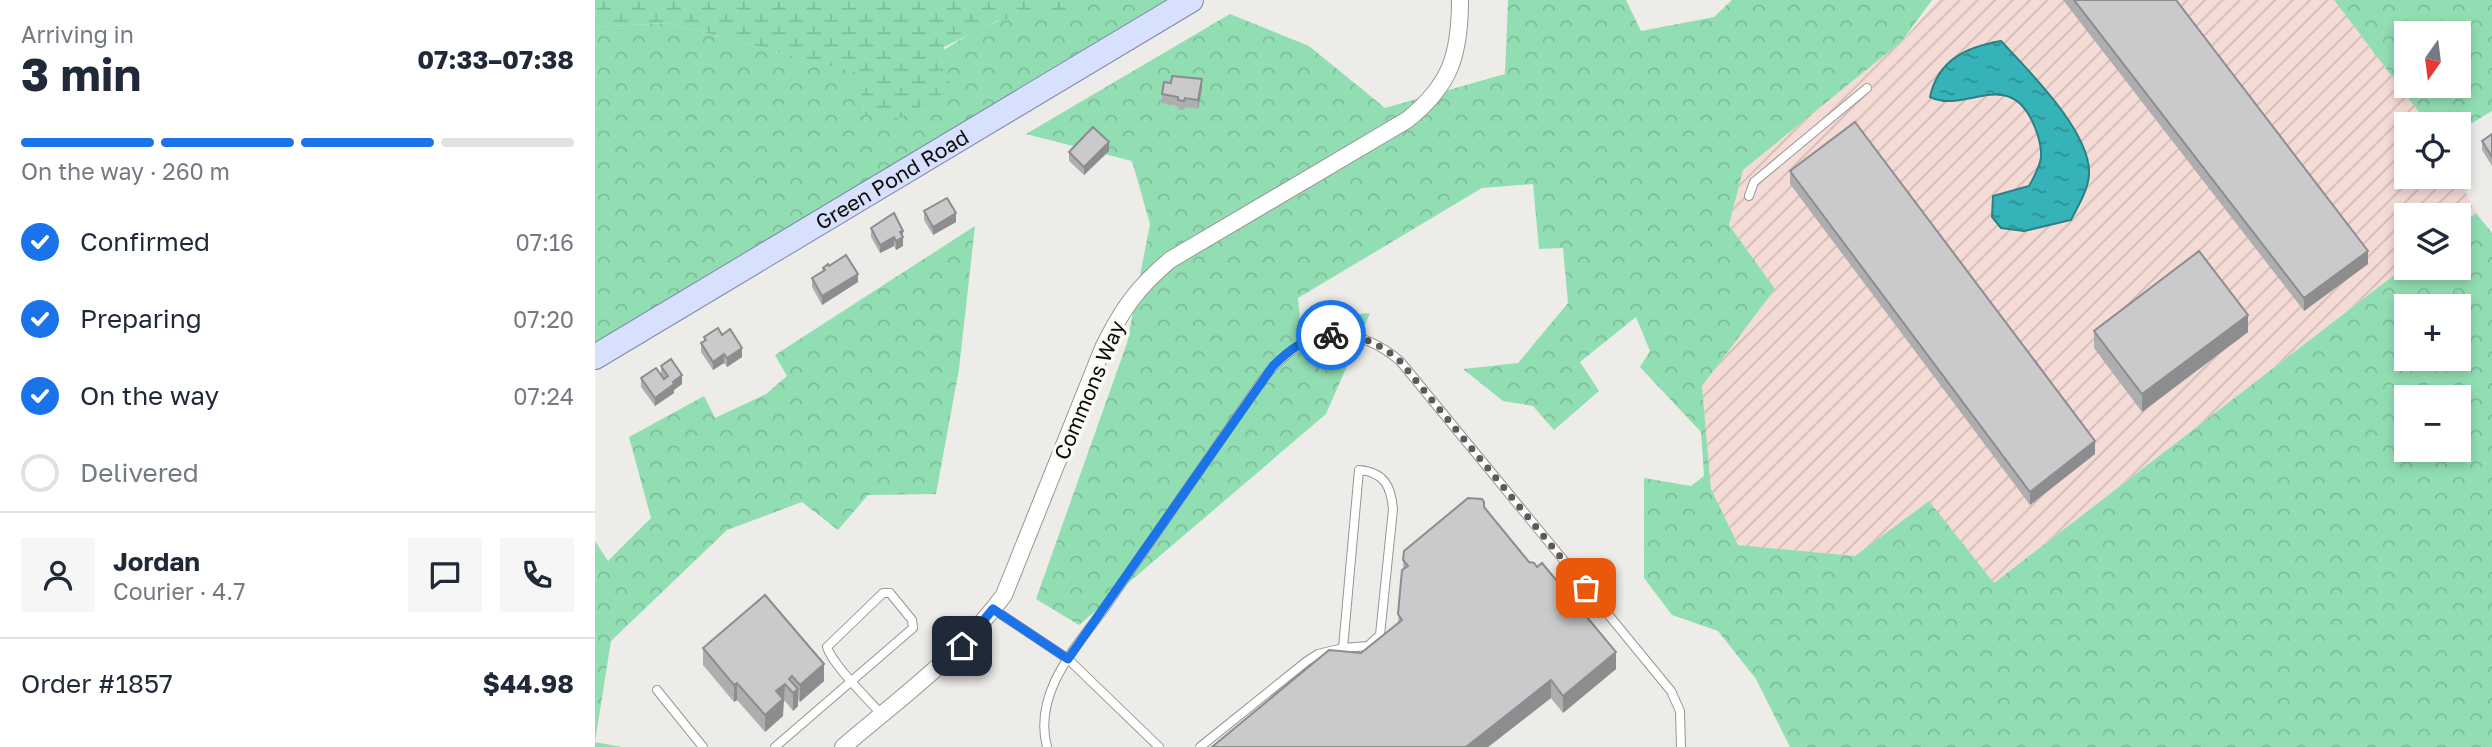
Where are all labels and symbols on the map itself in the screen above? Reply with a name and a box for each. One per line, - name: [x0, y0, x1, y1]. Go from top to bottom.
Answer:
- north arrow: [2394, 21, 2471, 98]
- street label: Green Pond Road: [810, 123, 973, 235]
- courier: [1296, 300, 1366, 370]
- street label: Commons Way: [1048, 316, 1130, 463]
- pin: [1556, 558, 1616, 618]
- pin: [932, 616, 992, 676]

